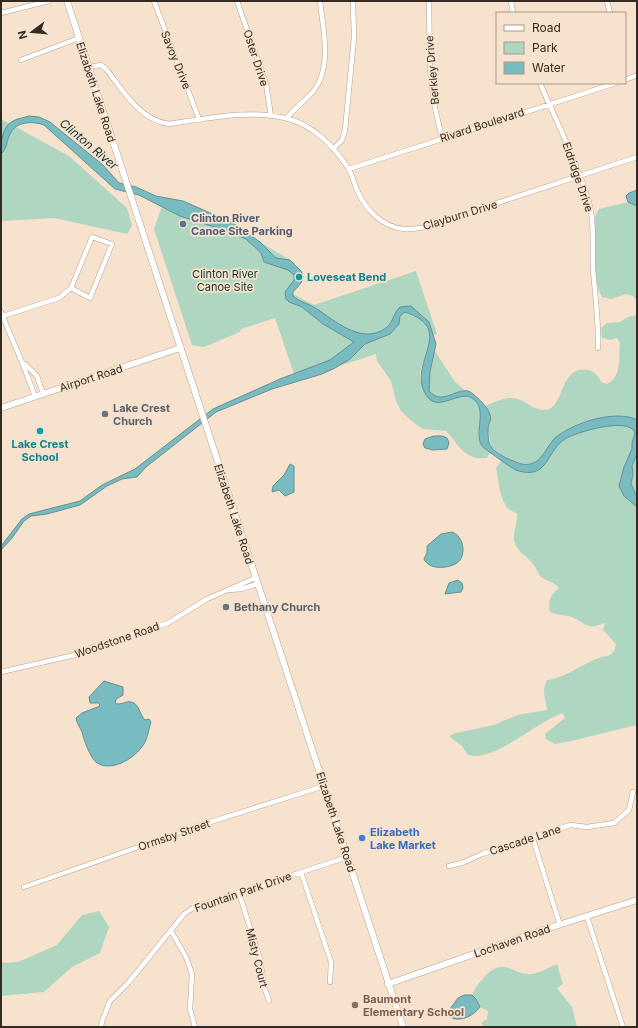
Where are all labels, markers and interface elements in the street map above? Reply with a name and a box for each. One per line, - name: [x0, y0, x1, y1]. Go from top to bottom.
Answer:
- north arrow: [12, 12, 52, 52]
- legend: [496, 12, 626, 84]
- text: Road: [532, 20, 561, 35]
- street label: Oster Drive: [240, 28, 272, 88]
- text: N: [15, 29, 30, 41]
- street label: Savoy Drive: [158, 29, 194, 91]
- street label: Berkley Drive: [422, 35, 442, 105]
- street label: Elizabeth Lake Road: [73, 40, 119, 144]
- text: Park: [532, 40, 558, 55]
- text: Water: [532, 60, 566, 75]
- street label: Rivard Boulevard: [438, 105, 526, 145]
- water label: Clinton River: [57, 115, 122, 173]
- street label: Eldridge Drive: [559, 140, 597, 214]
- street label: Clayburn Drive: [421, 197, 499, 233]
- place label: Clinton River Canoe Site Parking: [191, 211, 293, 238]
- marker: Clinton River Canoe Site Parking: [178, 219, 188, 229]
- park label: Clinton River Canoe Site: [192, 267, 258, 294]
- place label: Loveseat Bend: [307, 270, 386, 284]
- marker: Loveseat Bend: [294, 272, 304, 282]
- street label: Airport Road: [58, 361, 124, 395]
- place label: Lake Crest Church: [113, 401, 170, 428]
- marker: Lake Crest Church: [100, 409, 110, 419]
- marker: Lake Crest School: [35, 426, 45, 436]
- place label: Lake Crest School: [12, 437, 69, 464]
- street label: Elizabeth Lake Road: [211, 462, 257, 566]
- place label: Bethany Church: [234, 600, 321, 614]
- marker: Bethany Church: [221, 602, 231, 612]
- street label: Woodstone Road: [73, 619, 161, 661]
- street label: Elizabeth Lake Road: [313, 770, 359, 874]
- street label: Ormsby Street: [136, 816, 212, 854]
- street label: Cascade Lane: [488, 822, 562, 858]
- place label: Elizabeth Lake Market: [370, 825, 436, 852]
- marker: Elizabeth Lake Market: [357, 833, 367, 843]
- street label: Fountain Park Drive: [193, 869, 293, 915]
- street label: Lochaven Road: [472, 921, 552, 961]
- street label: Misty Court: [243, 927, 271, 989]
- place label: Baumont Elementary School: [363, 992, 464, 1019]
- marker: Baumont Elementary School: [350, 1000, 360, 1010]

